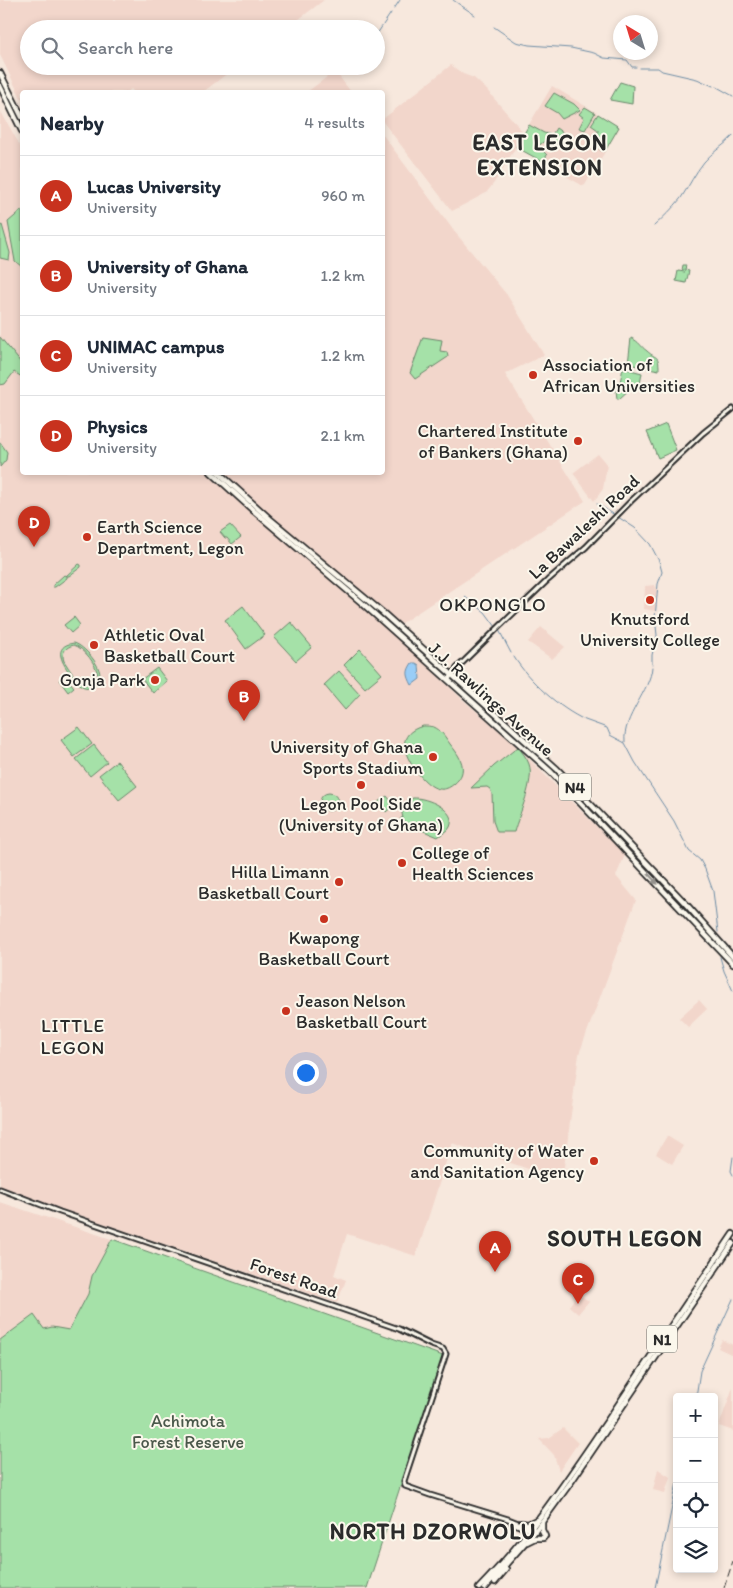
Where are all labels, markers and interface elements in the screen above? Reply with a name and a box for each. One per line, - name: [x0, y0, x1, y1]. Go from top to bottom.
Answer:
- north arrow: [613, 15, 658, 60]
- search box: [20, 20, 385, 75]
- icon: search: [38, 34, 66, 62]
- text: Search here: [78, 36, 173, 59]
- text: Nearby: [40, 110, 104, 135]
- text: 4 results: [304, 113, 365, 132]
- district label: EAST LEGON EXTENSION: [472, 129, 608, 181]
- text: Lucas University: [87, 175, 221, 198]
- text: A: [51, 186, 61, 205]
- text: 960 m: [321, 186, 365, 205]
- text: University: [87, 198, 157, 217]
- text: University of Ghana: [87, 255, 248, 278]
- text: B: [51, 266, 61, 285]
- text: 1.2 km: [320, 266, 365, 285]
- text: University: [87, 278, 157, 297]
- text: UNIMAC campus: [87, 335, 224, 358]
- text: C: [51, 346, 61, 365]
- text: 1.2 km: [320, 346, 365, 365]
- place label: Association of African Universities: [543, 354, 695, 397]
- text: University: [87, 358, 157, 377]
- marker: Association of African Universities: [527, 369, 539, 381]
- text: Physics: [87, 415, 148, 438]
- place label: Chartered Institute of Bankers (Ghana): [417, 420, 568, 463]
- text: D: [51, 426, 61, 445]
- text: 2.1 km: [320, 426, 365, 445]
- marker: Chartered Institute of Bankers (Ghana): [572, 435, 584, 447]
- text: University: [87, 438, 157, 457]
- street label: La Bawaleshi Road: [524, 470, 644, 584]
- pin: D: [18, 506, 50, 547]
- place label: Earth Science Department, Legon: [97, 516, 244, 559]
- marker: Earth Science Department, Legon: [81, 531, 93, 543]
- district label: OKPONGLO: [439, 593, 547, 616]
- marker: Knutsford University College: [644, 594, 656, 606]
- place label: Knutsford University College: [580, 608, 720, 651]
- place label: Athletic Oval Basketball Court: [104, 624, 235, 667]
- street label: J.J. Rawlings Avenue: [424, 637, 558, 761]
- marker: Athletic Oval Basketball Court: [88, 639, 100, 651]
- place label: Gonja Park: [60, 669, 146, 691]
- marker: Gonja Park: [149, 674, 161, 686]
- pin: B: [228, 680, 260, 721]
- place label: University of Ghana Sports Stadium: [270, 736, 424, 779]
- marker: University of Ghana Sports Stadium: [427, 751, 439, 763]
- road number: N4: [559, 774, 591, 800]
- marker: Legon Pool Side (University of Ghana): [355, 779, 367, 791]
- place label: Legon Pool Side (University of Ghana): [279, 793, 443, 836]
- place label: College of Health Sciences: [412, 842, 534, 885]
- marker: College of Health Sciences: [396, 857, 408, 869]
- place label: Hilla Limann Basketball Court: [198, 861, 329, 904]
- one-way arrow: [647, 872, 659, 884]
- marker: Hilla Limann Basketball Court: [333, 876, 345, 888]
- marker: Kwapong Basketball Court: [318, 913, 330, 925]
- place label: Kwapong Basketball Court: [259, 927, 390, 970]
- place label: Jeason Nelson Basketball Court: [296, 990, 427, 1033]
- marker: Jeason Nelson Basketball Court: [280, 1005, 292, 1017]
- district label: LITTLE LEGON: [41, 1014, 105, 1059]
- your location: [293, 1060, 319, 1086]
- place label: Community of Water and Sanitation Agency: [410, 1140, 585, 1183]
- marker: Community of Water and Sanitation Agency: [588, 1155, 600, 1167]
- district label: SOUTH LEGON: [547, 1225, 703, 1252]
- pin: A: [479, 1231, 511, 1272]
- street label: Forest Road: [247, 1253, 341, 1303]
- pin: C: [562, 1263, 594, 1304]
- road number: N1: [647, 1326, 677, 1352]
- map controls: [673, 1393, 718, 1573]
- button: +: [673, 1393, 718, 1438]
- park label: Achimota Forest Reserve: [132, 1410, 244, 1453]
- button: −: [673, 1438, 718, 1483]
- button: locate: [673, 1483, 718, 1528]
- district label: NORTH DZORWOLU: [330, 1518, 536, 1545]
- button: layers: [673, 1528, 718, 1573]

